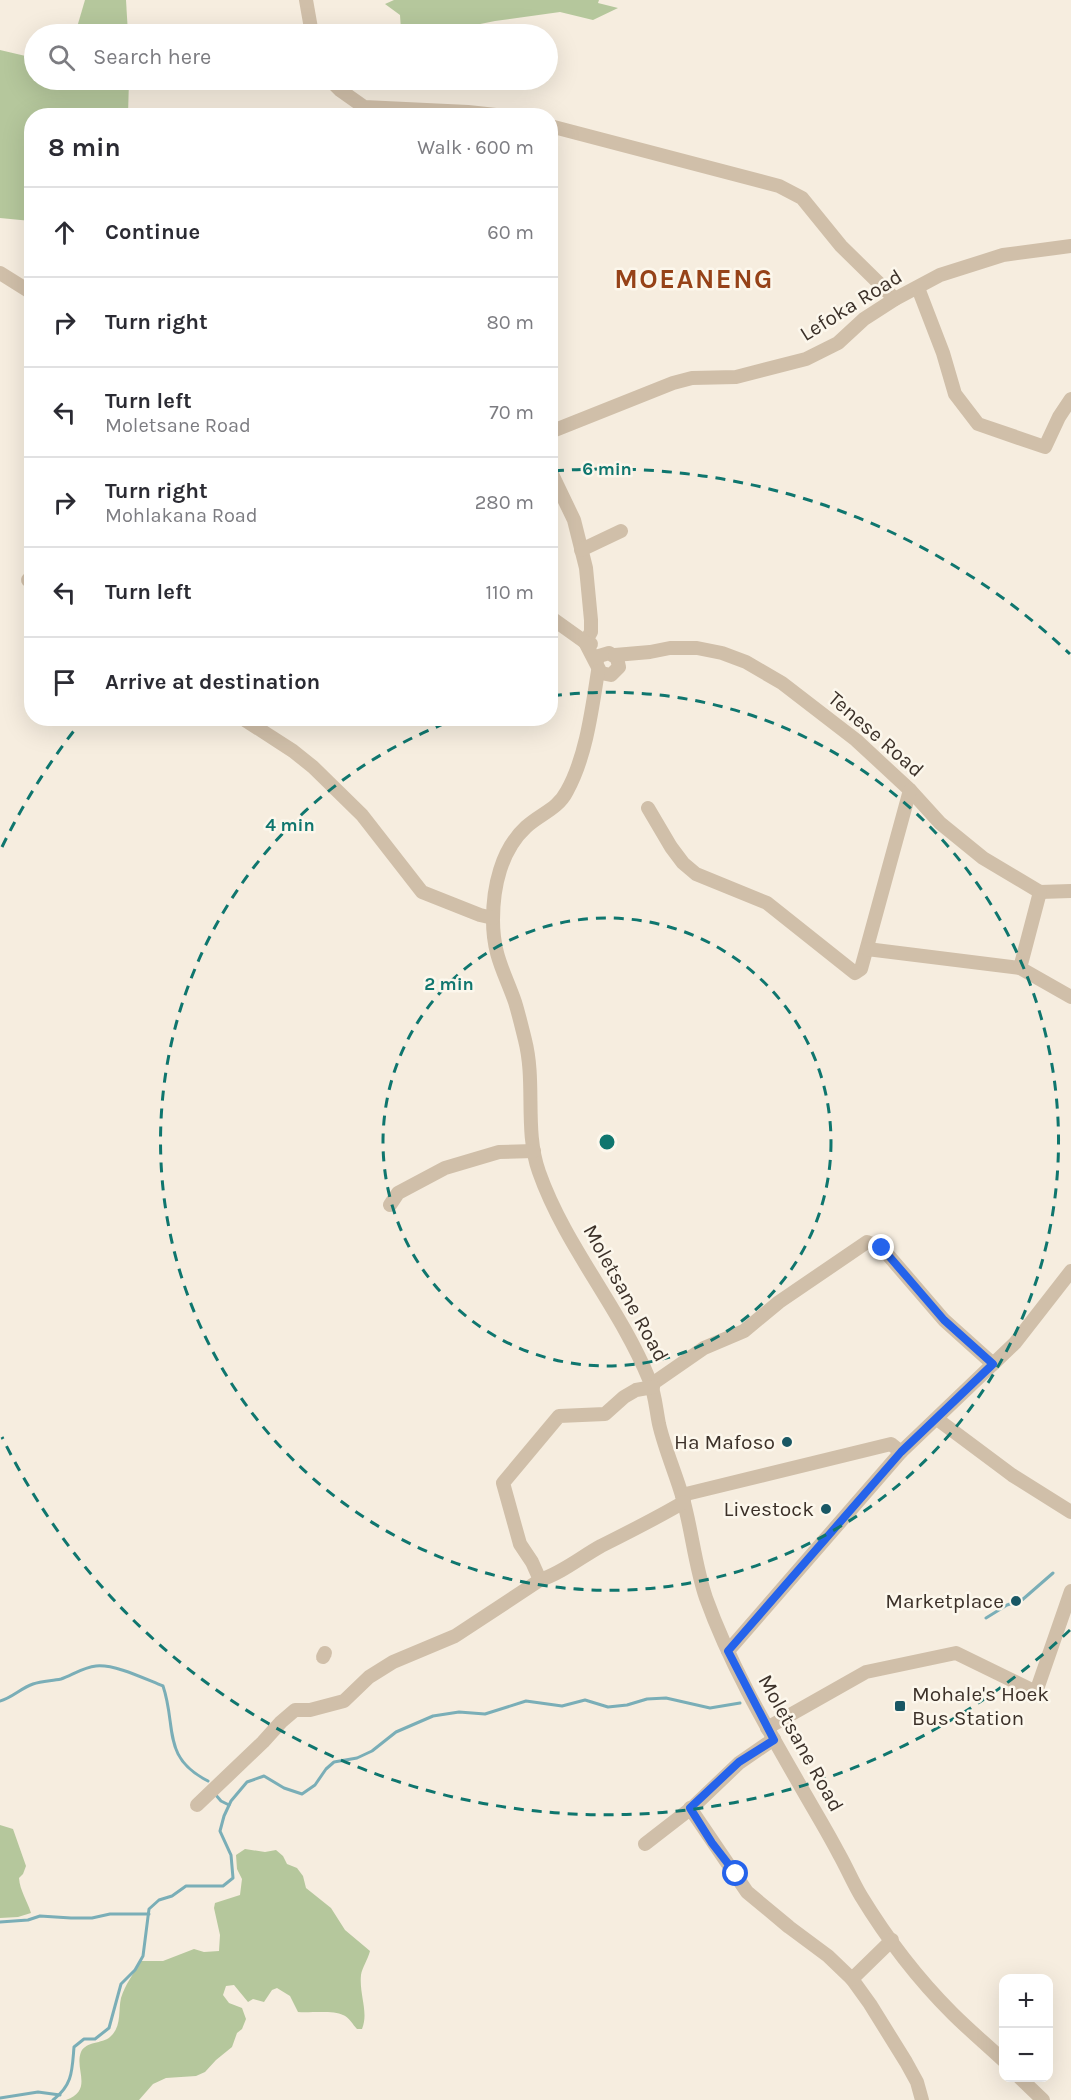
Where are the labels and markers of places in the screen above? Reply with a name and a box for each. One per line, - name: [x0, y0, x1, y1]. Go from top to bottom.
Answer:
- centre of rings: [597, 1132, 617, 1152]
- place label: Ha Mafoso: [674, 1430, 775, 1454]
- marker: Ha Mafoso: [780, 1435, 794, 1449]
- place label: Livestock: [724, 1497, 814, 1521]
- marker: Livestock: [819, 1502, 833, 1516]
- place label: Marketplace: [885, 1589, 1004, 1613]
- marker: Marketplace: [1009, 1594, 1023, 1608]
- place label: Mohale's Hoek Bus Station: [912, 1682, 1049, 1730]
- marker: Mohale's Hoek Bus Station: [893, 1699, 907, 1713]

